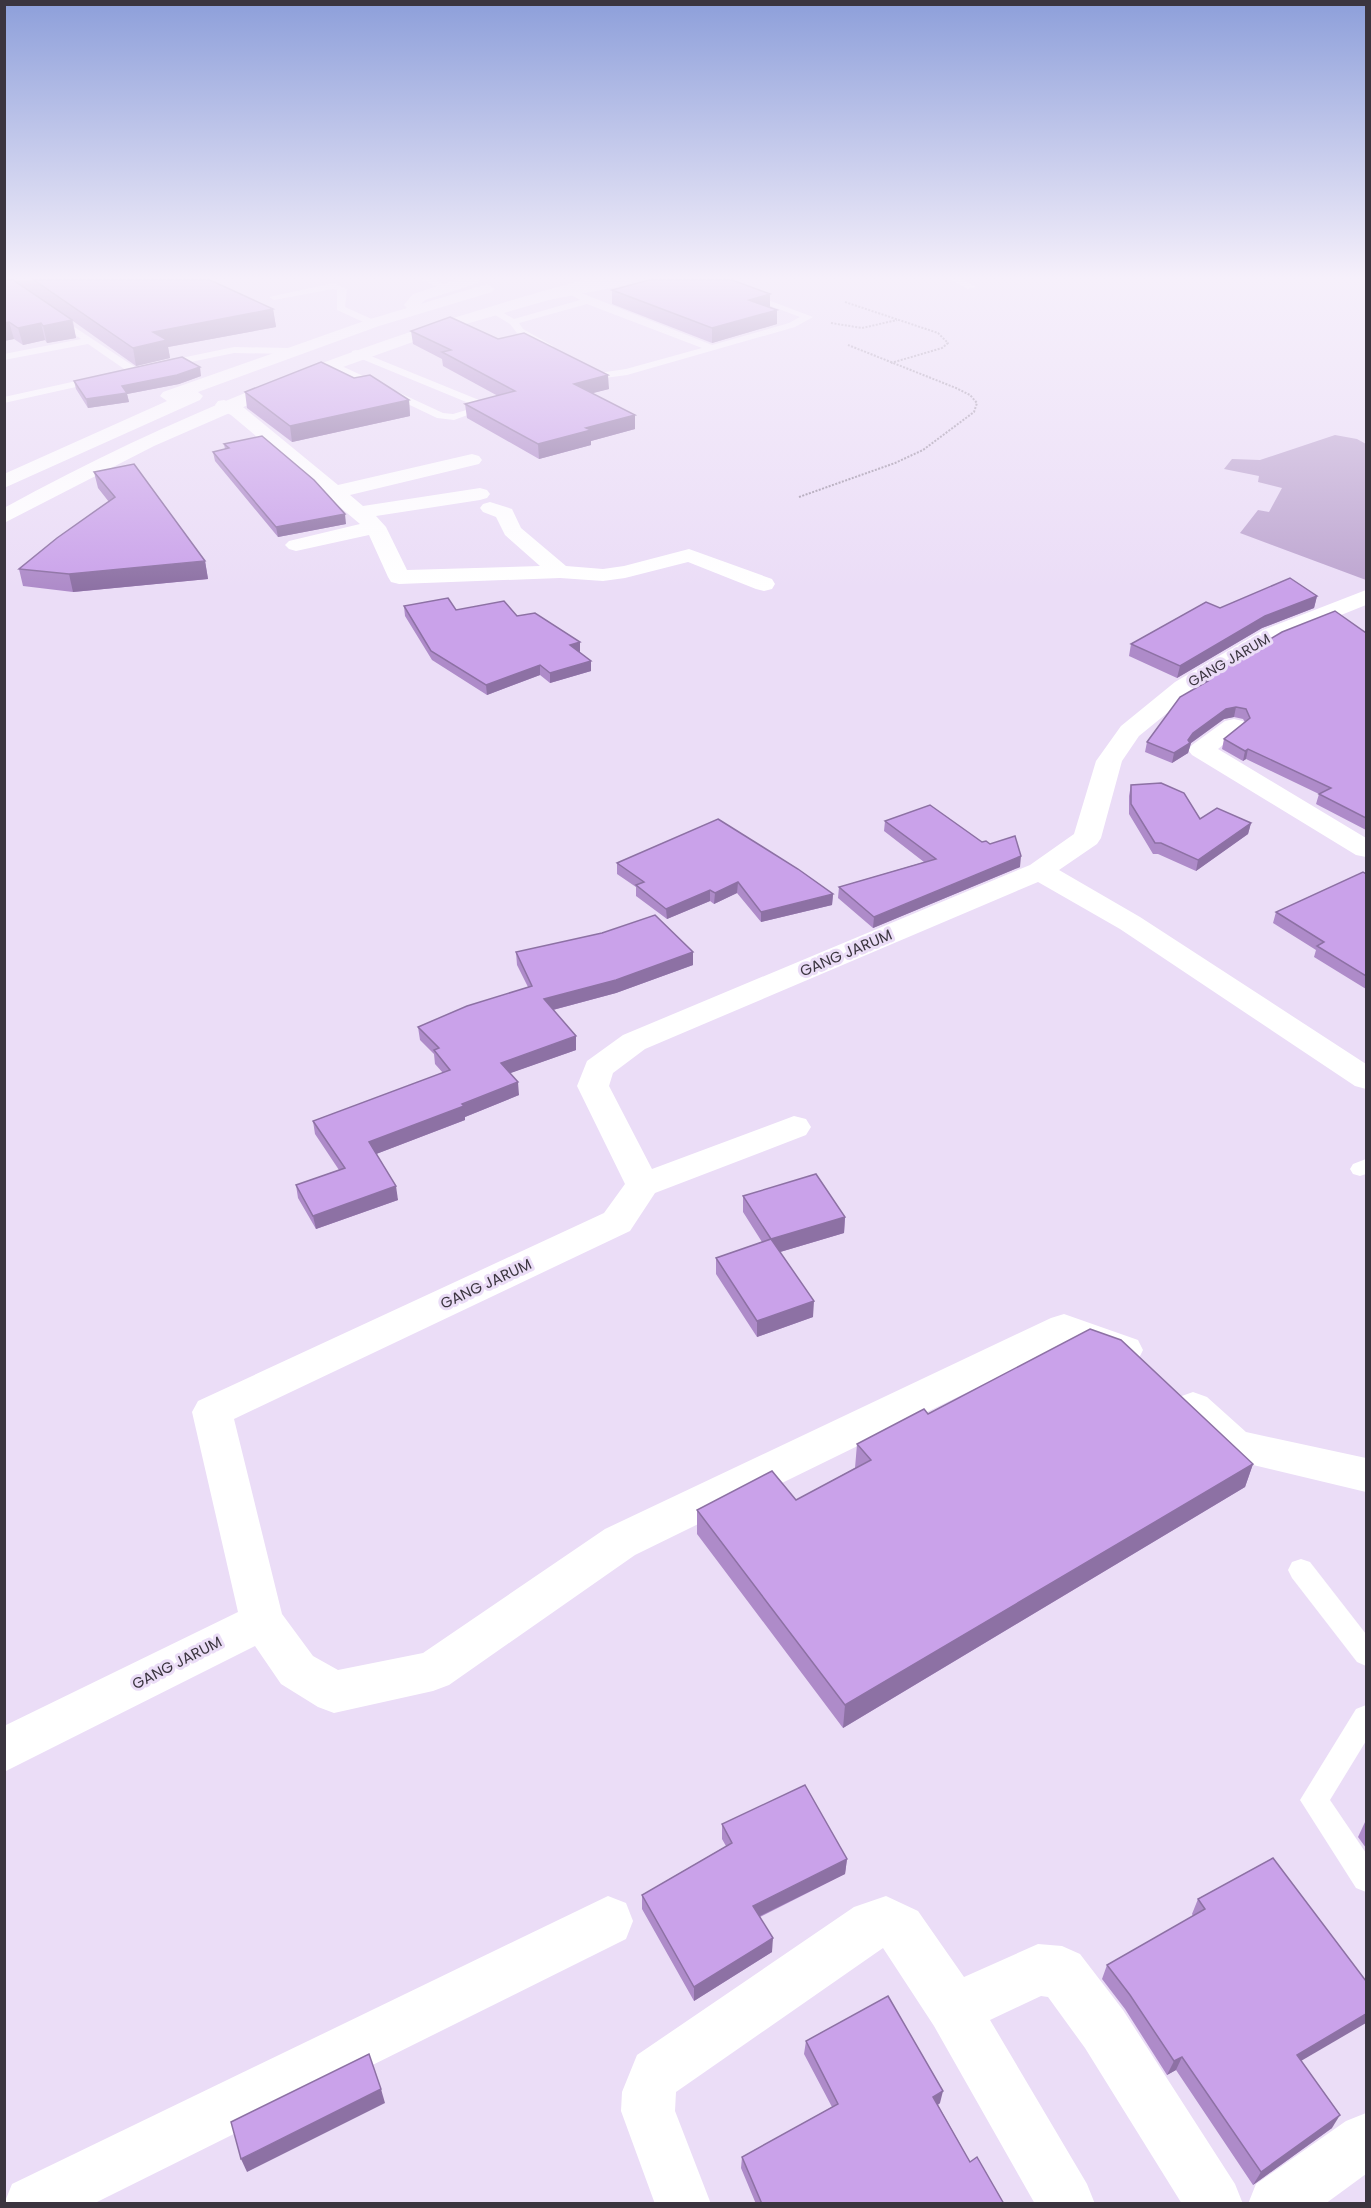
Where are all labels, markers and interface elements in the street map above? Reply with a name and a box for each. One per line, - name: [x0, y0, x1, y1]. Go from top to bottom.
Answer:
- street label: GANG JARUM: [1184, 628, 1274, 692]
- street label: GANG JARUM: [796, 924, 895, 981]
- street label: GANG JARUM: [437, 1253, 535, 1314]
- street label: GANG JARUM: [128, 1631, 225, 1694]

